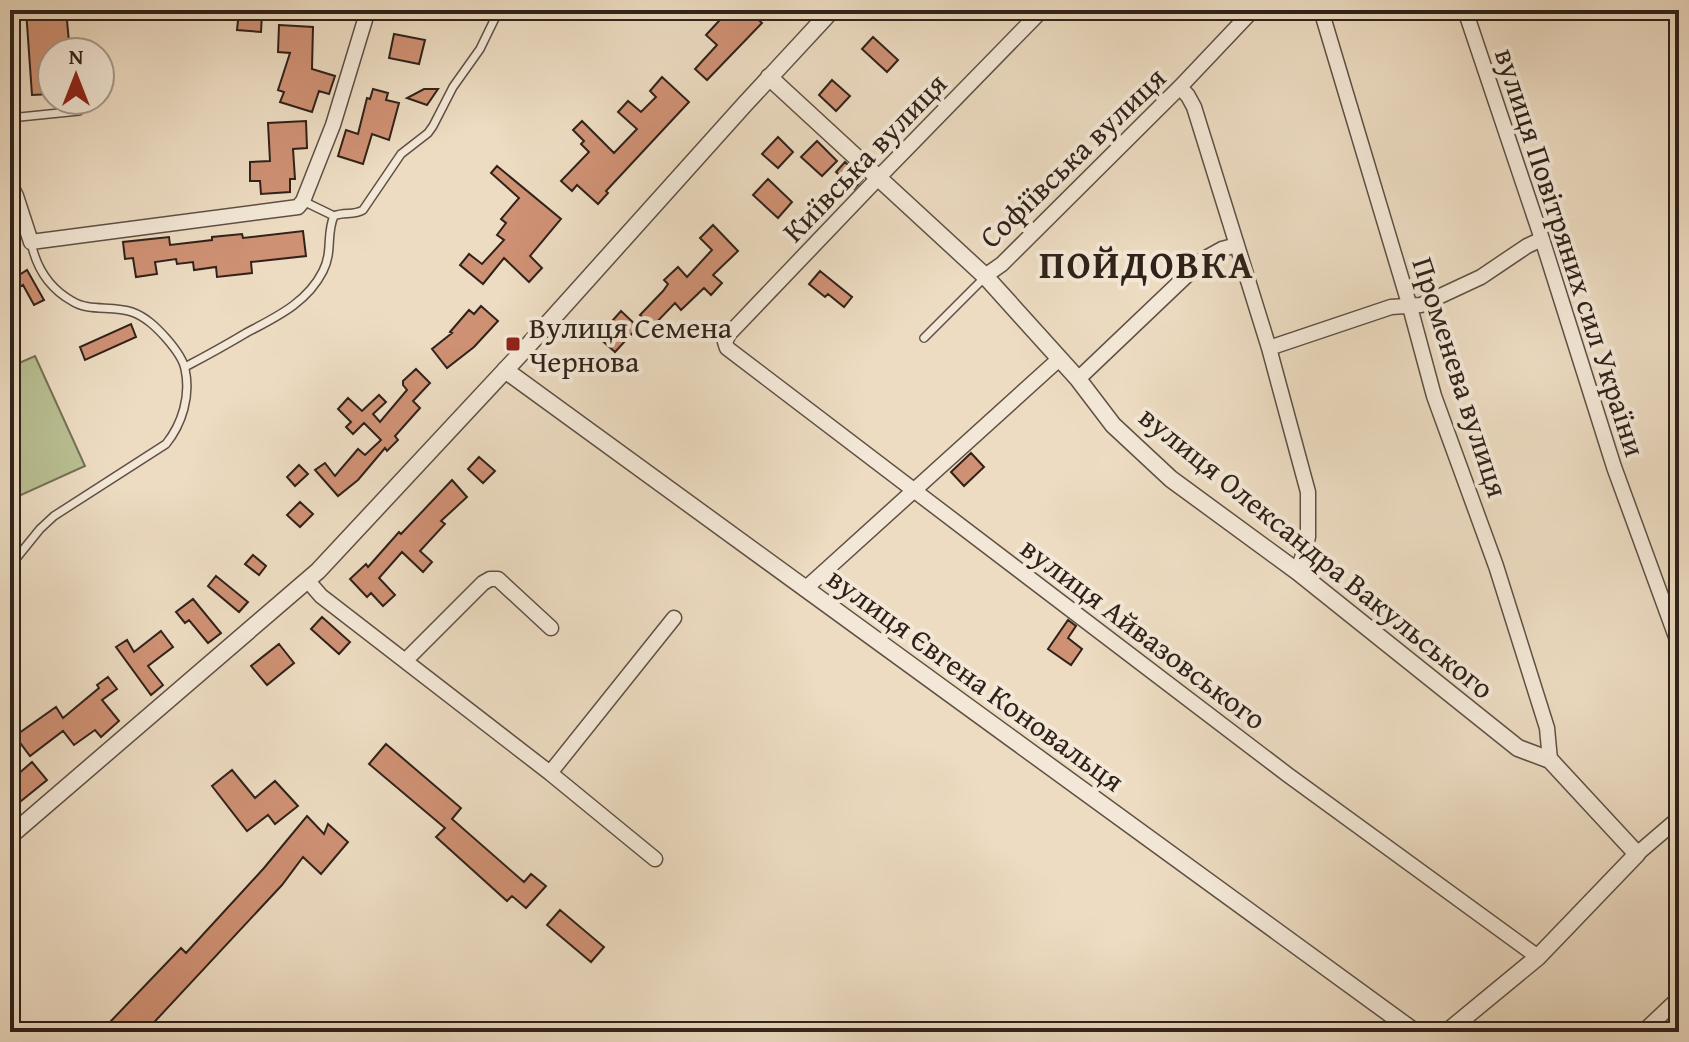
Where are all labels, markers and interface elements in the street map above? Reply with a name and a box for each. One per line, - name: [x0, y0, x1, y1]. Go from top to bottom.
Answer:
- north arrow: [36, 36, 116, 116]
- text: N: [69, 40, 84, 72]
- street label: вулиця Повітряних сил України: [1484, 42, 1658, 462]
- street label: Софіївська вулиця: [969, 56, 1175, 258]
- street label: Київська вулиця: [772, 62, 956, 252]
- district label: ПОЙДОВКА: [1039, 236, 1255, 292]
- street label: Променева вулиця: [1401, 251, 1521, 503]
- place label: Вулиця Семена Чернова: [529, 305, 733, 383]
- marker: Вулиця Семена Чернова: [504, 335, 522, 353]
- street label: вулиця Олександра Вакульського: [1130, 395, 1504, 709]
- street label: вулиця Айвазовського: [1012, 526, 1276, 740]
- street label: вулиця Євгена Коновальця: [818, 556, 1134, 802]

